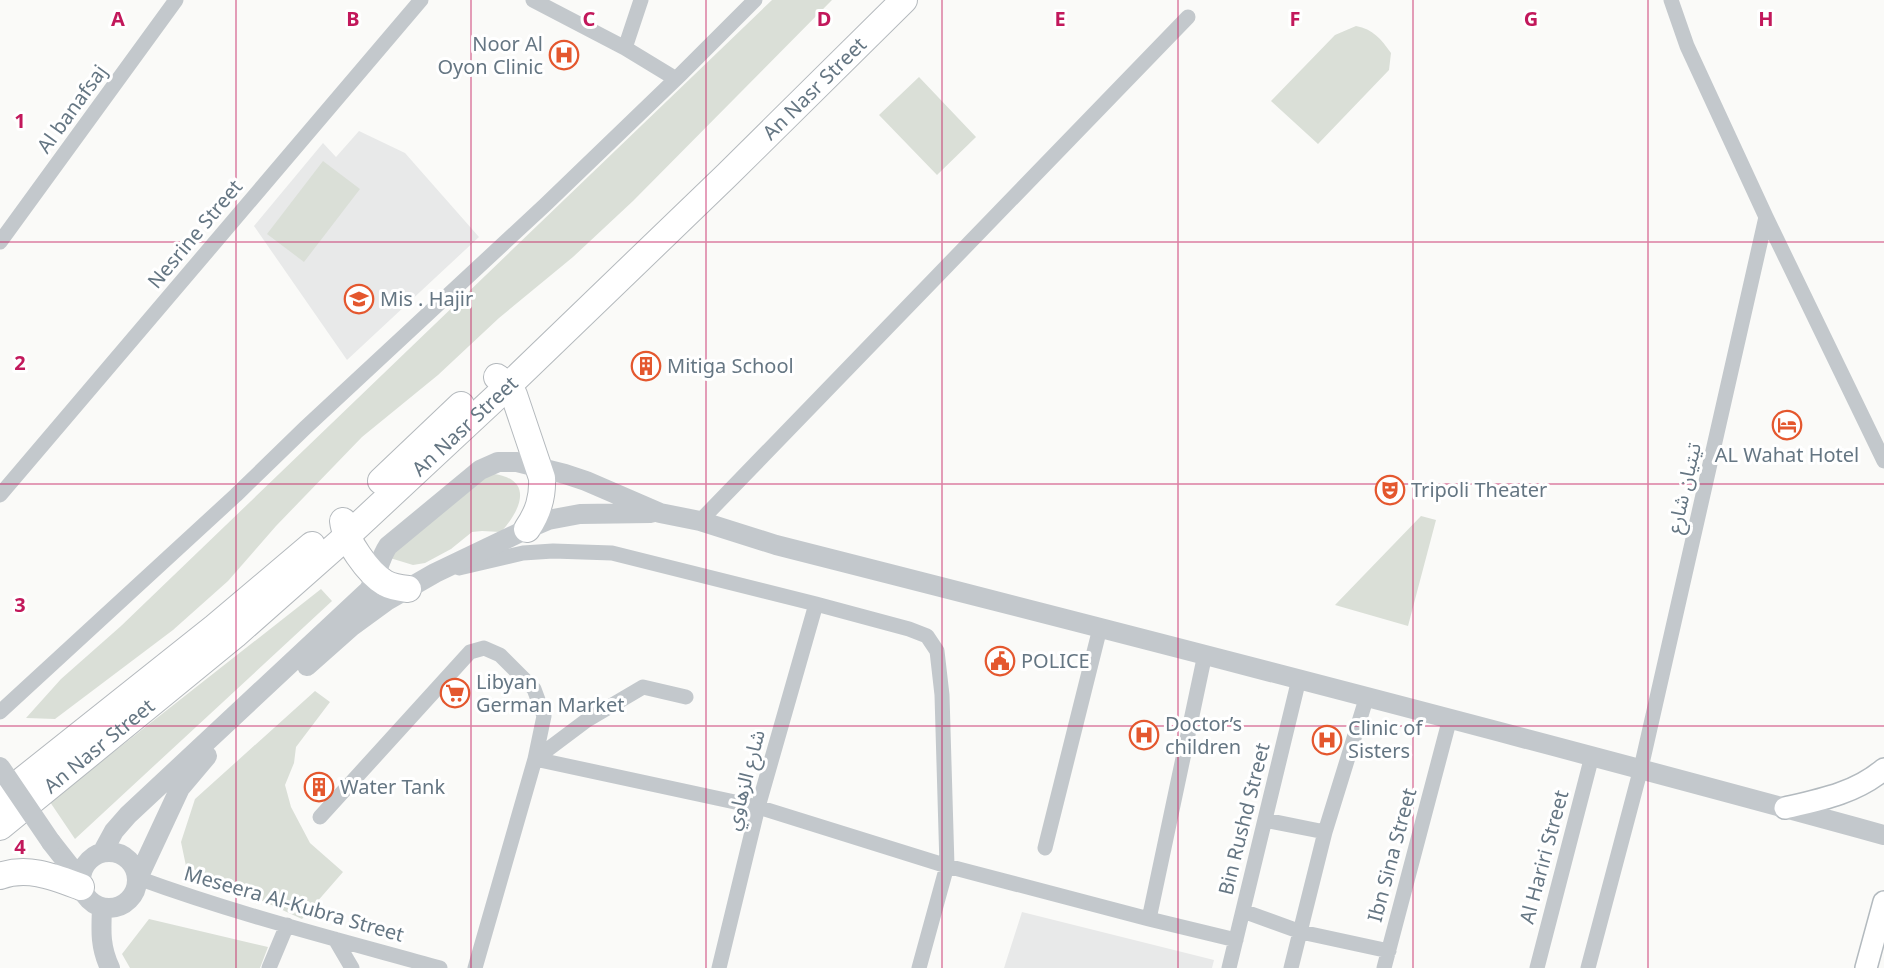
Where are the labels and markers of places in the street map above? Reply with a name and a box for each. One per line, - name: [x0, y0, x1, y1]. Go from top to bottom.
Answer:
- place label: Noor Al Oyon Clinic: [437, 30, 543, 80]
- hospital icon: Noor Al Oyon Clinic: [548, 39, 580, 71]
- school or university icon: Mis . Hajir: [343, 283, 375, 315]
- place label: Mis . Hajir: [380, 285, 473, 312]
- building icon: Mitiga School: [630, 350, 662, 382]
- place label: Mitiga School: [667, 352, 794, 379]
- hotel icon: AL Wahat Hotel: [1771, 409, 1803, 441]
- place label: AL Wahat Hotel: [1715, 441, 1859, 468]
- theatre icon: Tripoli Theater: [1374, 474, 1406, 506]
- place label: Tripoli Theater: [1411, 476, 1547, 503]
- public building icon: POLICE: [984, 645, 1016, 677]
- place label: POLICE: [1021, 647, 1090, 674]
- place label: Libyan German Market: [476, 668, 624, 718]
- supermarket icon: Libyan German Market: [439, 677, 471, 709]
- place label: Doctor’s children: [1165, 710, 1242, 760]
- place label: Clinic of Sisters: [1348, 714, 1423, 764]
- hospital icon: Doctor’s children: [1128, 719, 1160, 751]
- hospital icon: Clinic of Sisters: [1311, 724, 1343, 756]
- building icon: Water Tank: [303, 771, 335, 803]
- place label: Water Tank: [340, 773, 445, 800]

